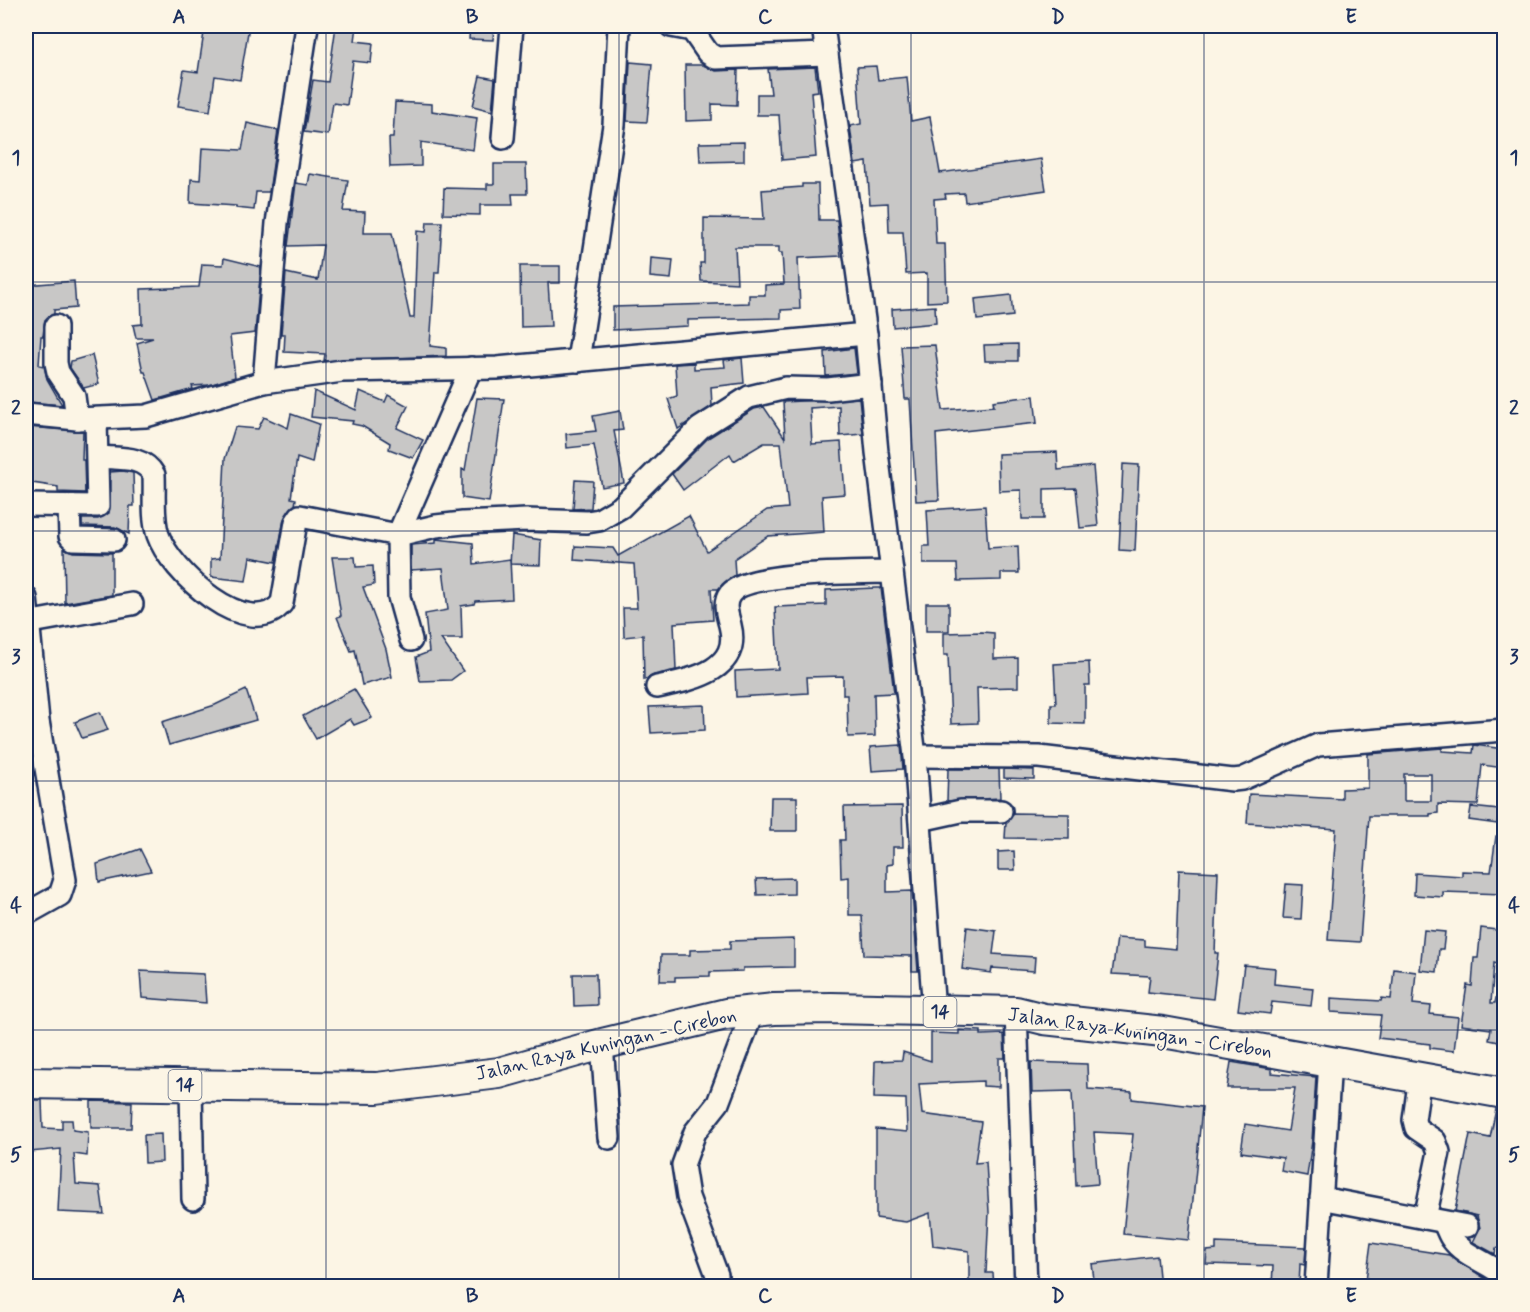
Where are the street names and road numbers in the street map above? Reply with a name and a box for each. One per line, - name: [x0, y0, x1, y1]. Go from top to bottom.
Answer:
- road number: 14: [924, 997, 956, 1027]
- street label: Jalan Raya Kuningan - Cirebon: [1006, 1001, 1274, 1066]
- street label: Jalan Raya Kuningan - Cirebon: [473, 1002, 739, 1089]
- road number: 14: [168, 1070, 201, 1100]

